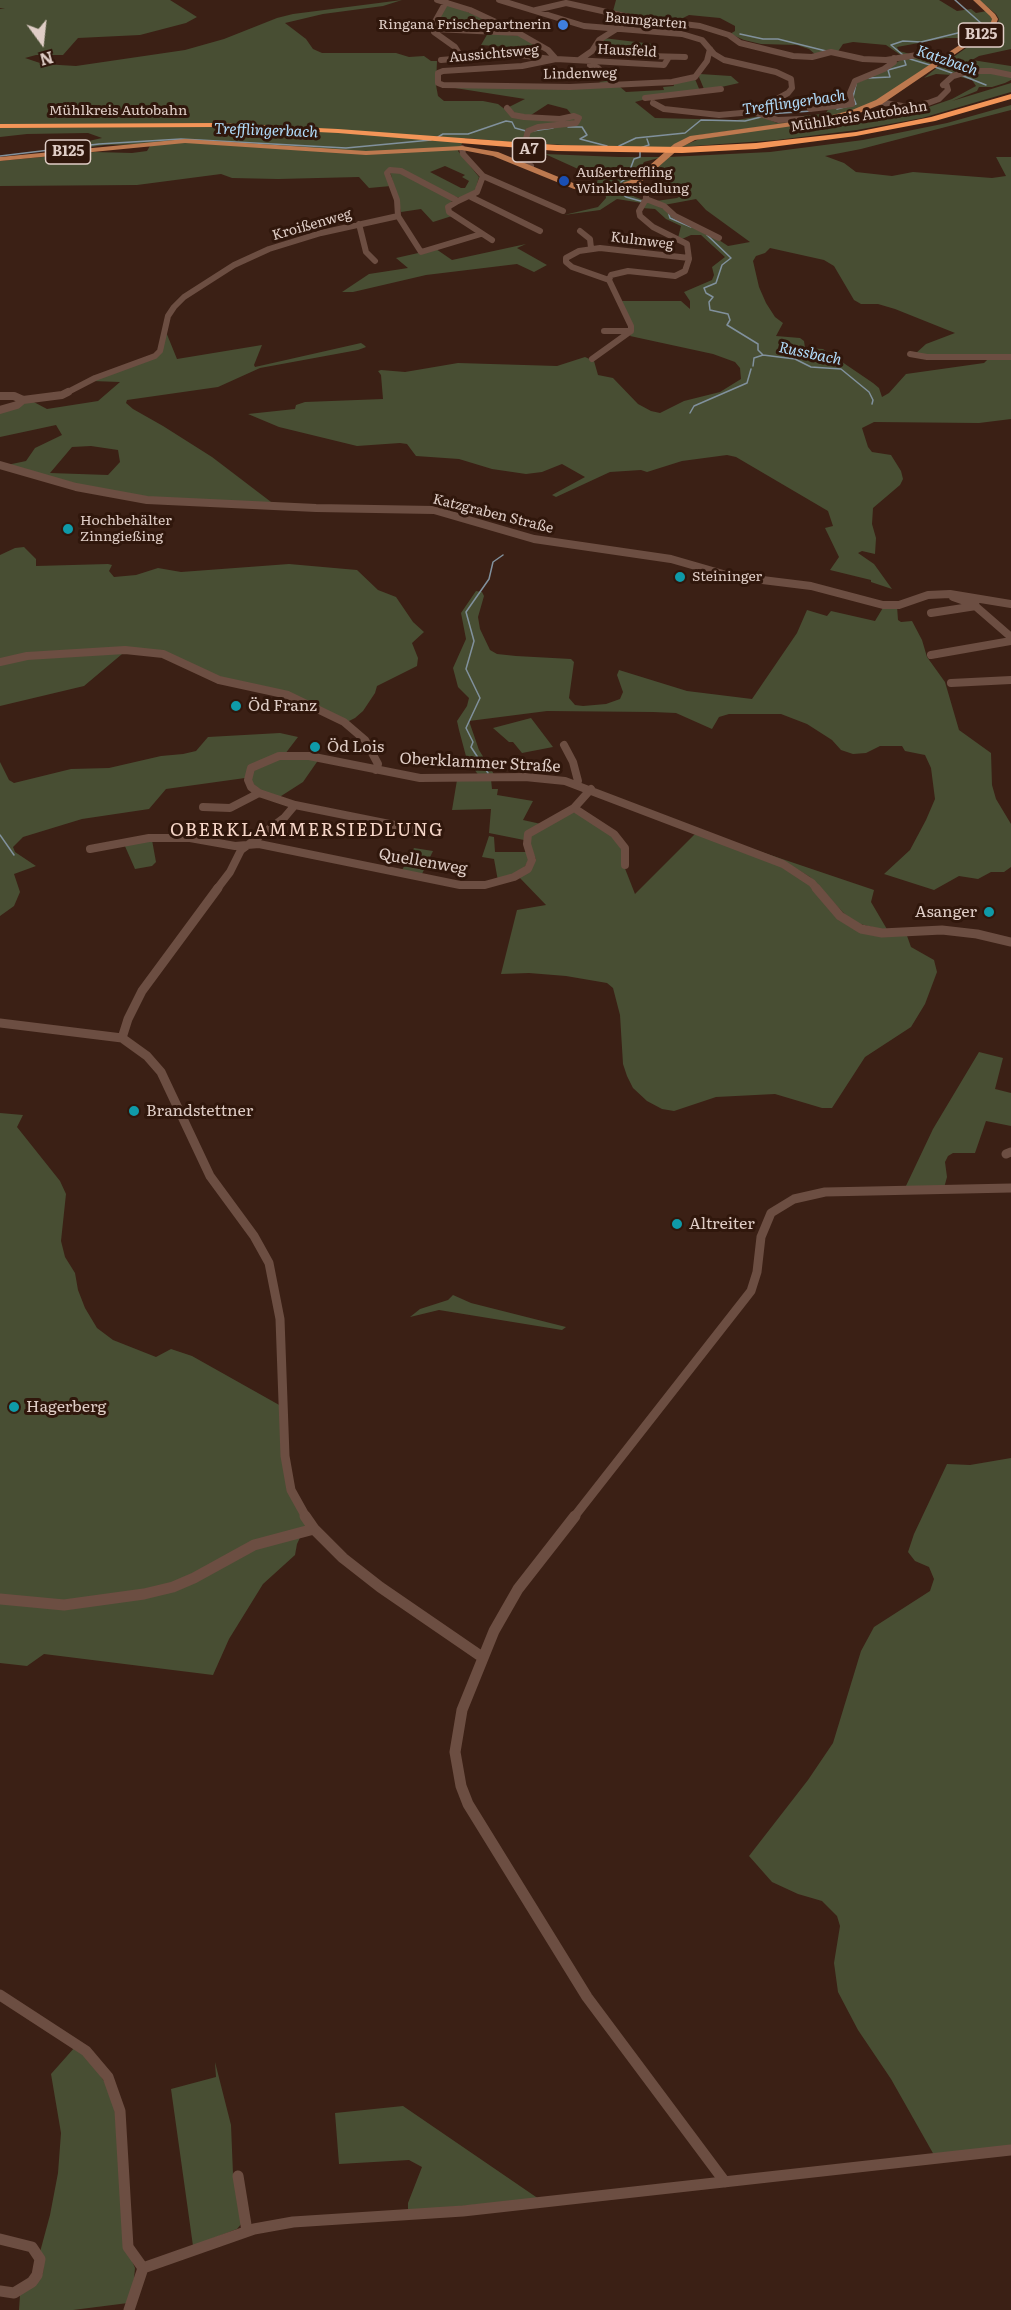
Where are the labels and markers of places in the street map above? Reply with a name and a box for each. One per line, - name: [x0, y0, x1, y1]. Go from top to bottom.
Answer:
- place label: Ringana Frischepartnerin: [378, 17, 551, 33]
- marker: Ringana Frischepartnerin: [556, 18, 570, 32]
- place label: Außertreffling Winklersiedlung: [576, 165, 689, 198]
- marker: Außertreffling Winklersiedlung: [557, 174, 571, 188]
- place label: Hochbehälter Zinngießing: [80, 513, 172, 546]
- marker: Hochbehälter Zinngießing: [61, 522, 75, 536]
- place label: Steininger: [692, 569, 762, 585]
- marker: Steininger: [673, 570, 687, 584]
- place label: Öd Franz: [248, 696, 317, 716]
- marker: Öd Franz: [229, 699, 243, 713]
- place label: Öd Lois: [327, 737, 384, 757]
- marker: Öd Lois: [308, 740, 322, 754]
- place label: Asanger: [915, 902, 977, 922]
- marker: Asanger: [982, 905, 996, 919]
- place label: Brandstettner: [146, 1101, 253, 1121]
- marker: Brandstettner: [127, 1104, 141, 1118]
- place label: Altreiter: [689, 1214, 755, 1234]
- marker: Altreiter: [670, 1217, 684, 1231]
- place label: Hagerberg: [26, 1397, 106, 1417]
- marker: Hagerberg: [7, 1400, 21, 1414]

